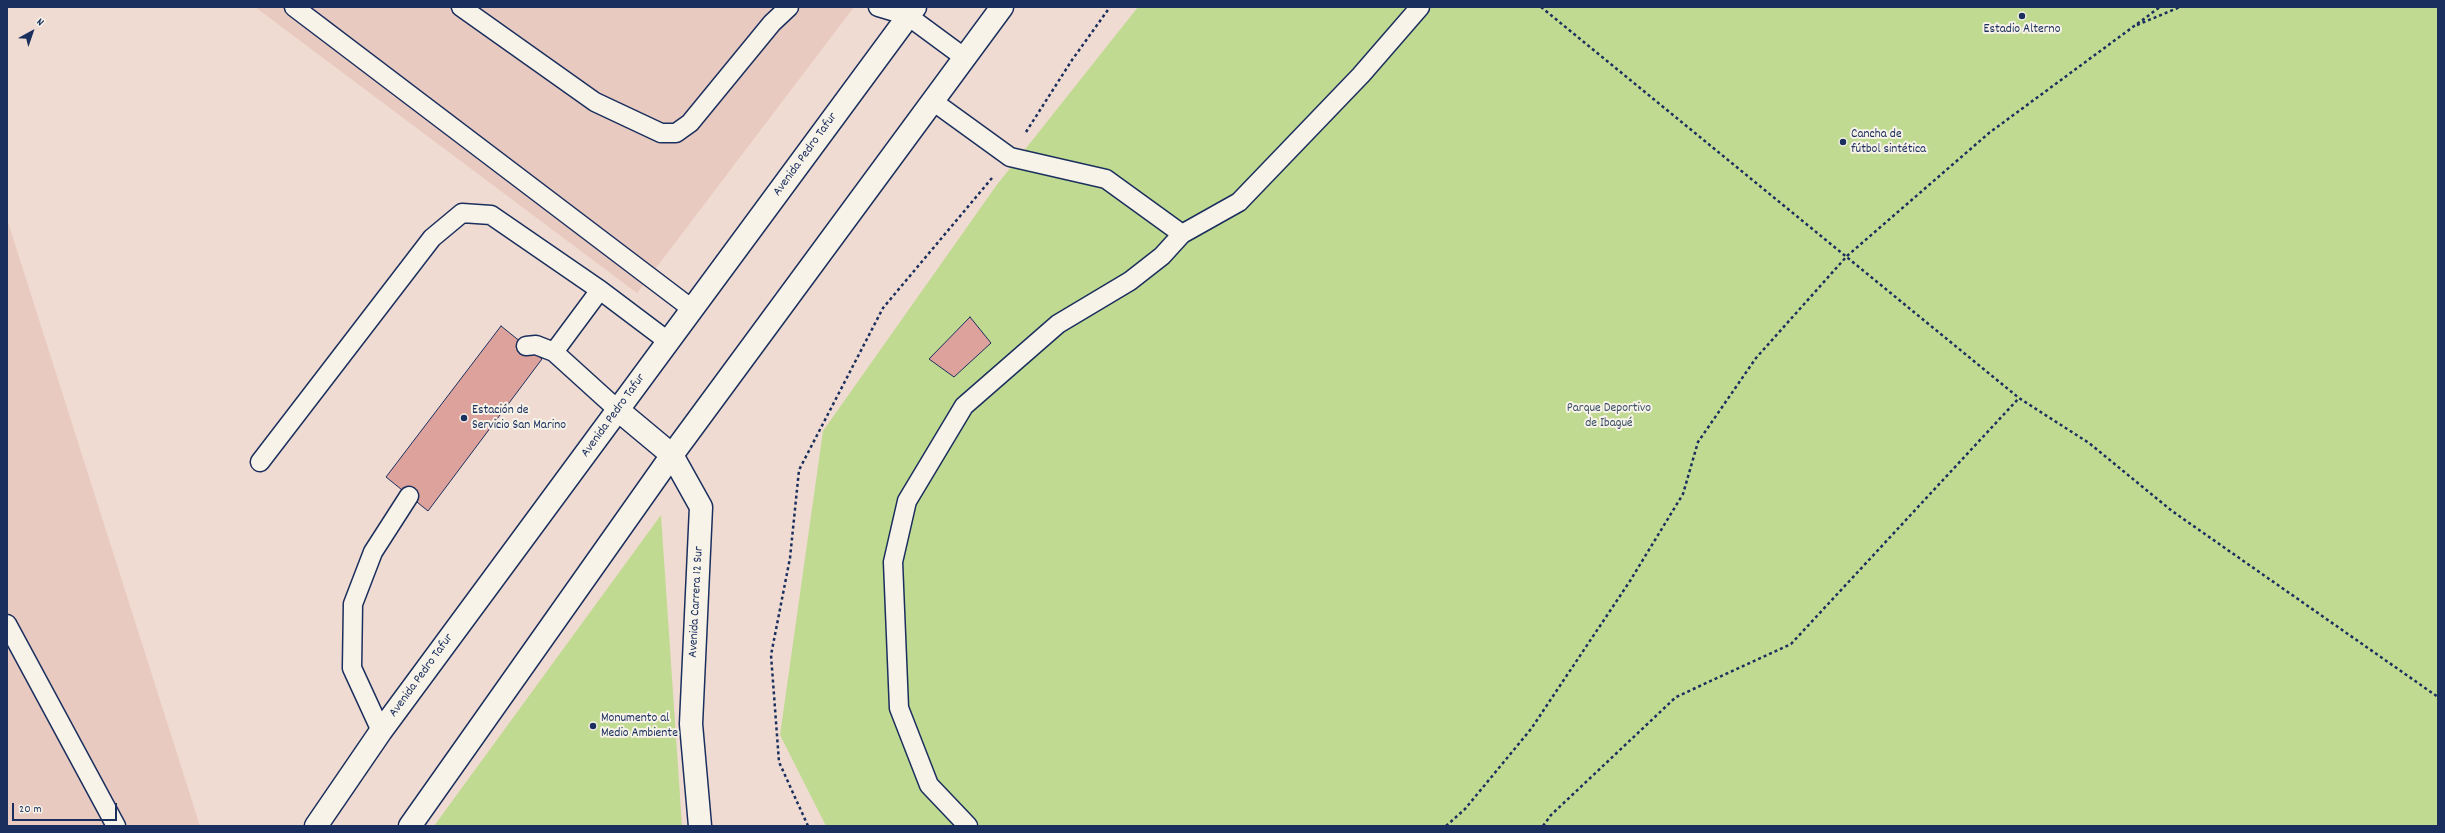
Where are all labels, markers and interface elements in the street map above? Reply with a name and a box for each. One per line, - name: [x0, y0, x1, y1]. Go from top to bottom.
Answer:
- marker: Estadio Alterno: [2017, 11, 2027, 21]
- north arrow: [12, 12, 52, 52]
- text: N: [32, 15, 47, 31]
- place label: Estadio Alterno: [1984, 22, 2060, 38]
- street label: Avenida Pedro Tafur: [770, 110, 842, 200]
- place label: Cancha de fútbol sintética: [1851, 127, 1926, 158]
- marker: Cancha de fútbol sintética: [1838, 137, 1848, 147]
- street label: Avenida Pedro Tafur: [578, 371, 650, 461]
- park label: Parque Deportivo de Ibagué: [1567, 401, 1651, 432]
- place label: Estación de Servicio San Marino: [472, 403, 566, 434]
- marker: Estación de Servicio San Marino: [459, 413, 469, 423]
- street label: Avenida Carrera 12 Sur: [686, 546, 708, 658]
- street label: Avenida Pedro Tafur: [386, 631, 458, 721]
- place label: Monumento al Medio Ambiente: [601, 711, 678, 742]
- marker: Monumento al Medio Ambiente: [588, 721, 598, 731]
- scale bar: [14, 795, 119, 821]
- text: 20 m: [19, 801, 42, 818]

